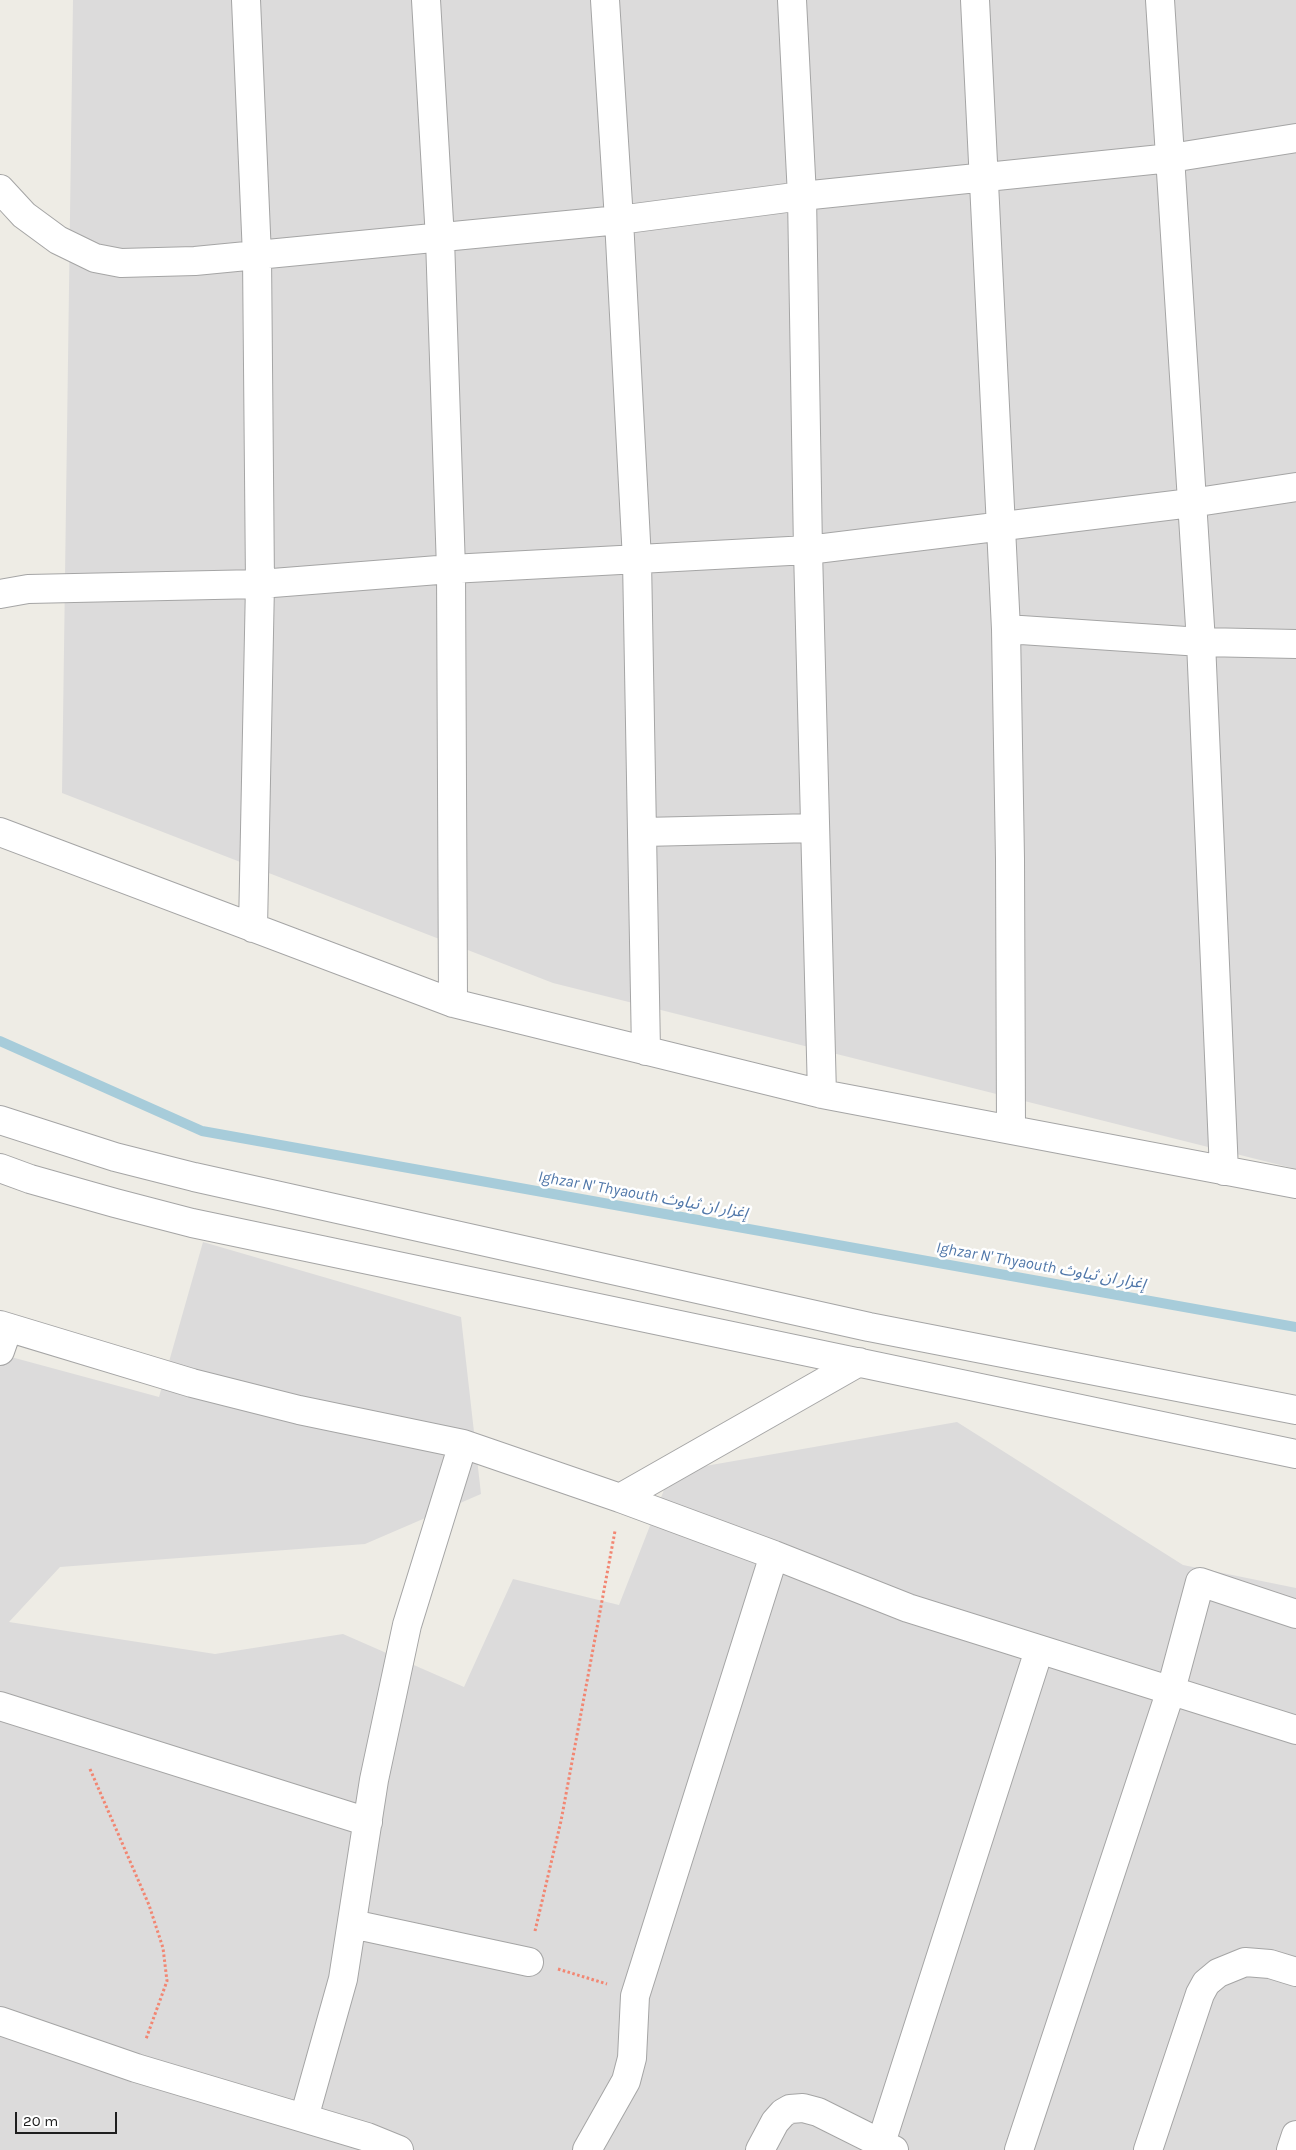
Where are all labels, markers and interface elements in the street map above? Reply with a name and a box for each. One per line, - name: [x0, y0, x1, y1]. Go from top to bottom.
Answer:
- water label: Ighzar N' Thyaouth إغزار ان ثياوث: [537, 1167, 749, 1223]
- water label: Ighzar N' Thyaouth إغزار ان ثياوث: [935, 1238, 1147, 1294]
- scale bar: [18, 2102, 120, 2134]
- text: 20 m: [23, 2112, 58, 2130]

